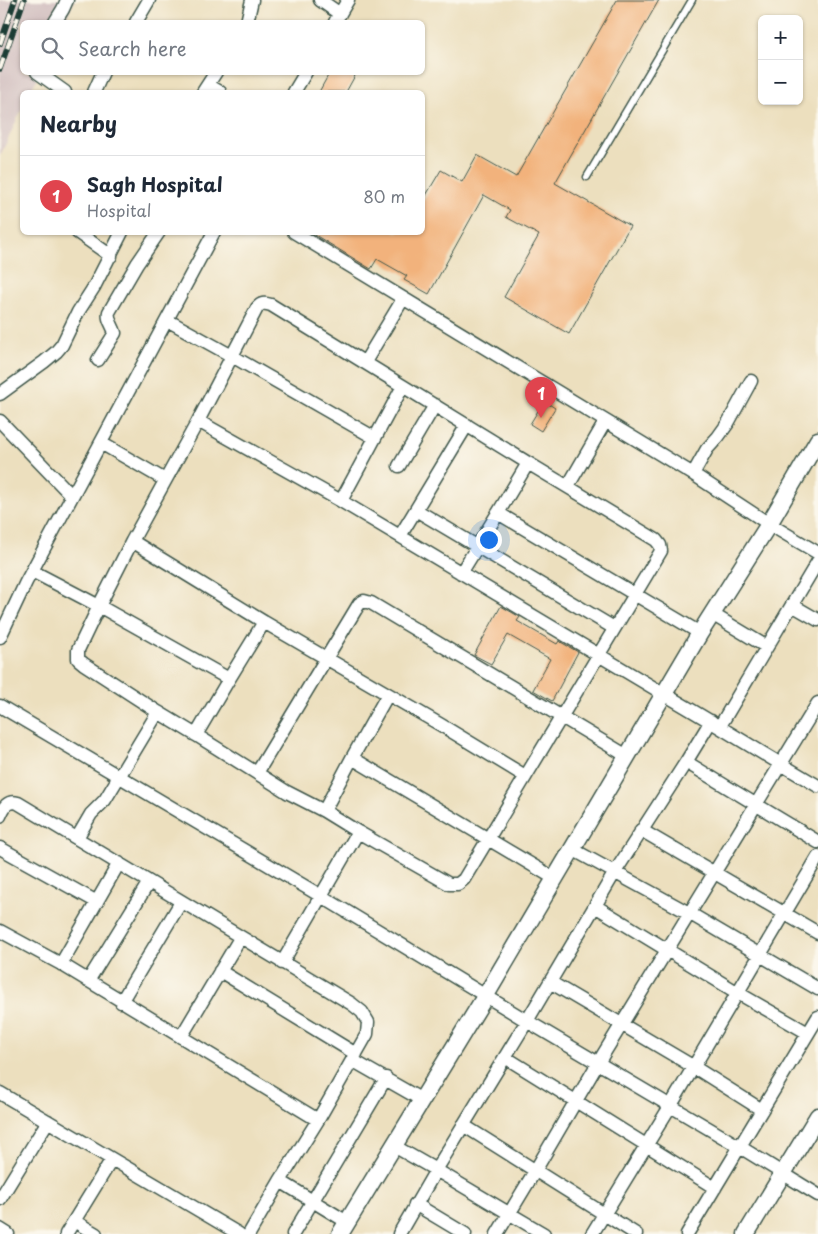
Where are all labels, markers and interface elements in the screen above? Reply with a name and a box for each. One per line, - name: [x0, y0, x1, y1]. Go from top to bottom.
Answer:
- map controls: [758, 15, 803, 105]
- button: +: [758, 15, 803, 60]
- search box: [20, 20, 425, 75]
- icon: search: [38, 34, 66, 62]
- text: Search here: [78, 34, 187, 62]
- button: −: [758, 60, 803, 105]
- text: Nearby: [40, 107, 117, 139]
- text: Sagh Hospital: [87, 170, 223, 198]
- text: 1: [52, 184, 60, 208]
- text: 80 m: [363, 184, 405, 208]
- text: Hospital: [87, 198, 151, 222]
- pin: 1: [525, 377, 557, 418]
- your location: [476, 527, 502, 553]

